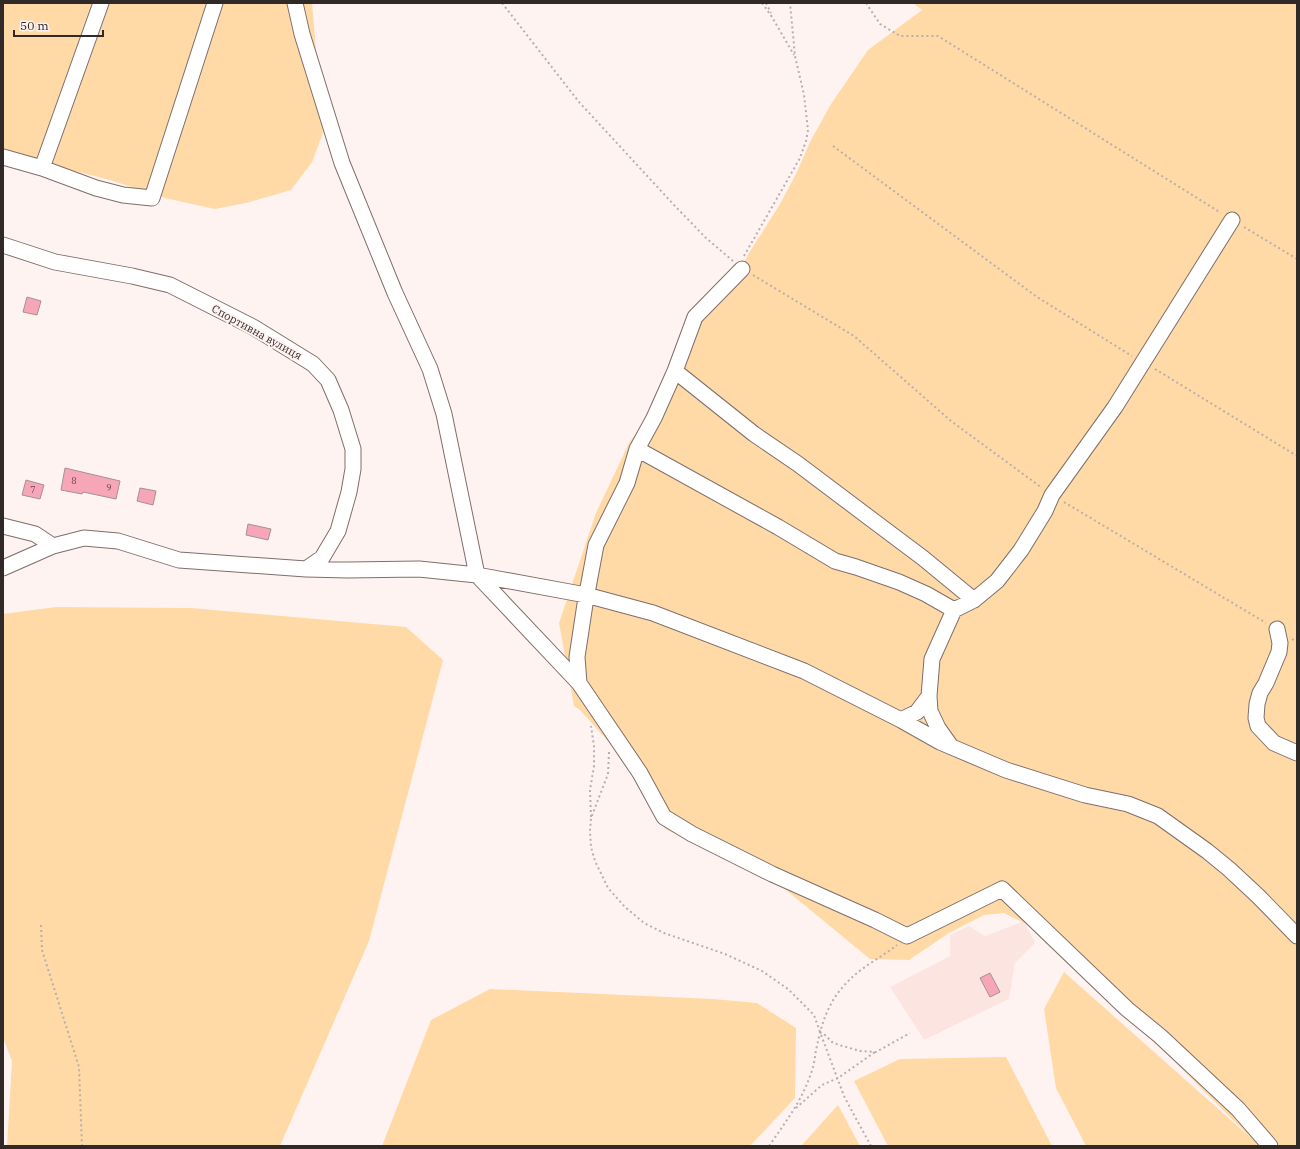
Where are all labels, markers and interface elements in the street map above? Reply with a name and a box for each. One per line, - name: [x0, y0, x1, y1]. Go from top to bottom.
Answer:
- scale bar: [14, 12, 103, 38]
- text: 50 m: [20, 18, 49, 33]
- street label: Спортивна вулиця: [209, 301, 305, 363]
- house number: 8: [71, 475, 77, 486]
- house number: 9: [106, 482, 112, 493]
- house number: 7: [30, 484, 36, 495]

